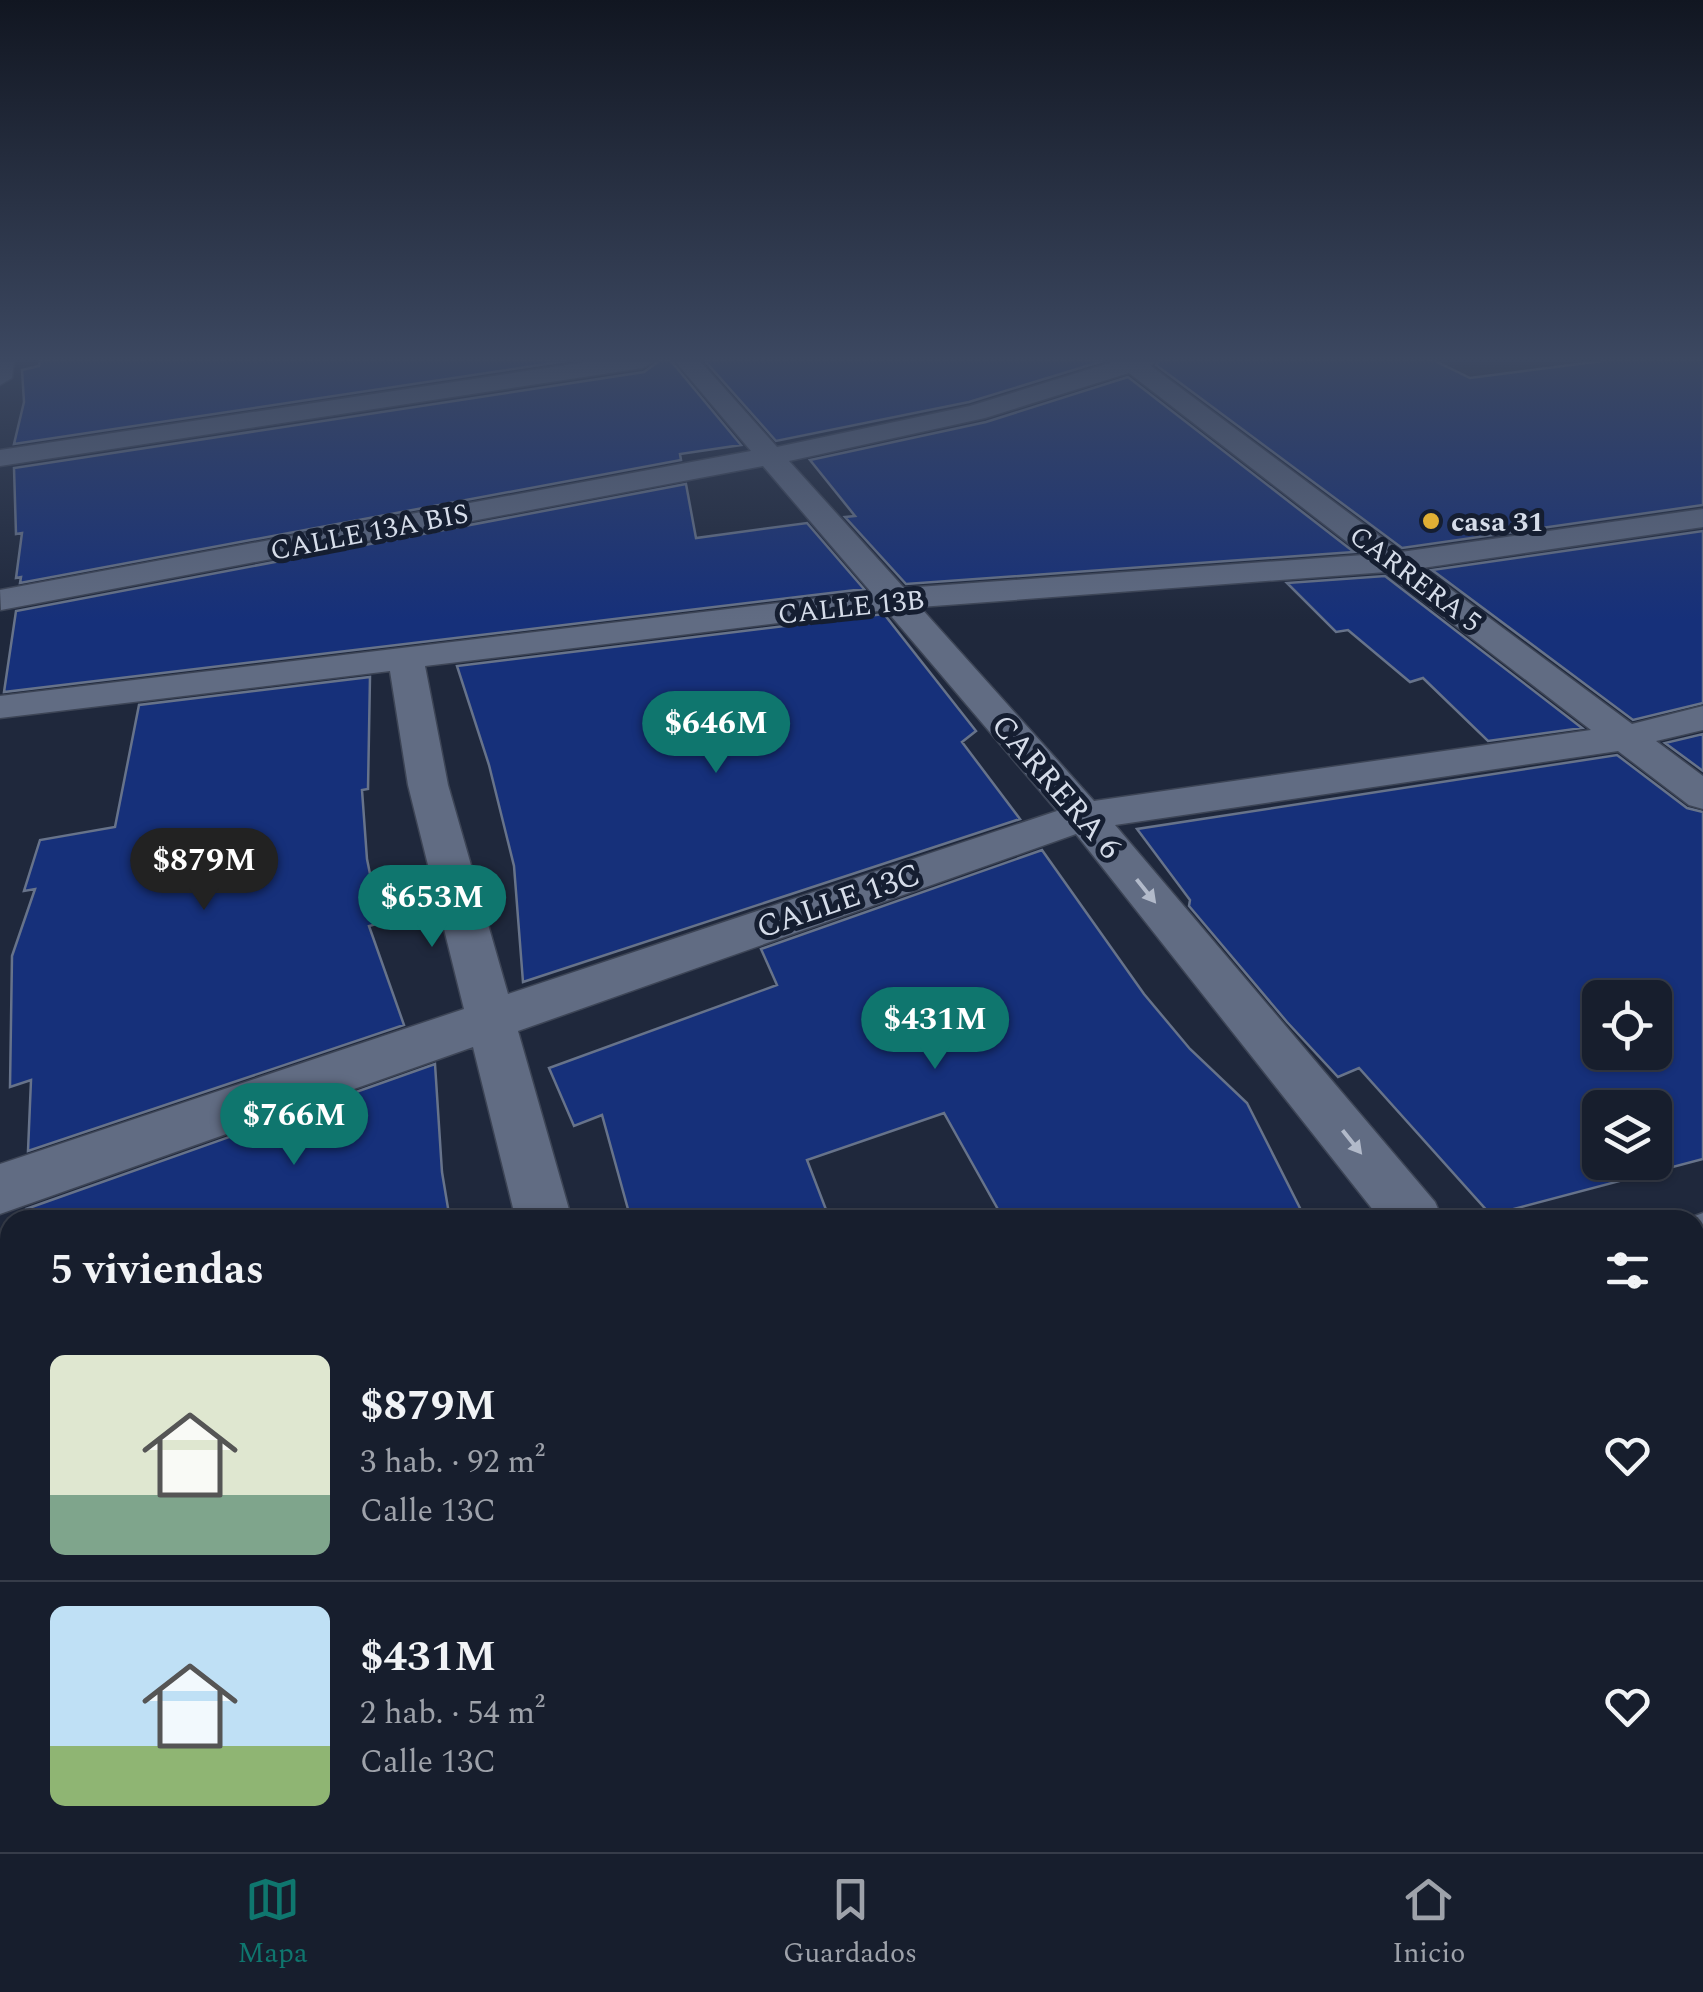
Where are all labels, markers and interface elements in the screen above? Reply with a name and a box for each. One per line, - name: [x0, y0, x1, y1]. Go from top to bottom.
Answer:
- street label: CALLE 13A BIS: [266, 492, 472, 573]
- place label: casa 31: [1451, 501, 1544, 544]
- marker: casa 31: [1420, 510, 1442, 532]
- street label: CARRERA 5: [1340, 515, 1491, 643]
- street label: CALLE 13B: [776, 578, 927, 637]
- pin: $646M: [646, 691, 786, 776]
- text: $646M: [664, 699, 768, 748]
- street label: CARRERA 6: [979, 703, 1133, 871]
- pin: $879M: [134, 828, 274, 913]
- text: $879M: [152, 836, 256, 885]
- street label: CALLE 13C: [750, 850, 927, 952]
- pin: $653M: [362, 865, 502, 950]
- text: $653M: [380, 873, 484, 922]
- one-way arrow: [1135, 879, 1156, 904]
- map controls: [1582, 980, 1672, 1180]
- button: locate: [1582, 980, 1672, 1070]
- pin: $431M: [865, 987, 1005, 1072]
- text: $431M: [883, 995, 987, 1044]
- pin: $766M: [224, 1083, 364, 1168]
- button: layers: [1582, 1090, 1672, 1180]
- text: $766M: [242, 1091, 346, 1140]
- one-way arrow: [1341, 1130, 1362, 1155]
- text: 5 viviendas: [50, 1239, 264, 1302]
- icon: filters: [1600, 1243, 1655, 1298]
- text: $879M: [360, 1375, 496, 1438]
- icon: home: [130, 1395, 250, 1515]
- icon: heart: [1600, 1428, 1655, 1483]
- text: 3 hab. · 92 m²: [360, 1438, 545, 1487]
- text: Calle 13C: [360, 1487, 496, 1536]
- text: $431M: [360, 1626, 496, 1689]
- icon: home: [130, 1646, 250, 1766]
- icon: heart: [1600, 1679, 1655, 1734]
- text: 2 hab. · 54 m²: [360, 1689, 545, 1738]
- text: Calle 13C: [360, 1738, 496, 1787]
- tab: Mapa: [238, 1872, 308, 1975]
- tab: Guardados: [783, 1872, 917, 1975]
- tab: Inicio: [1392, 1872, 1465, 1975]

